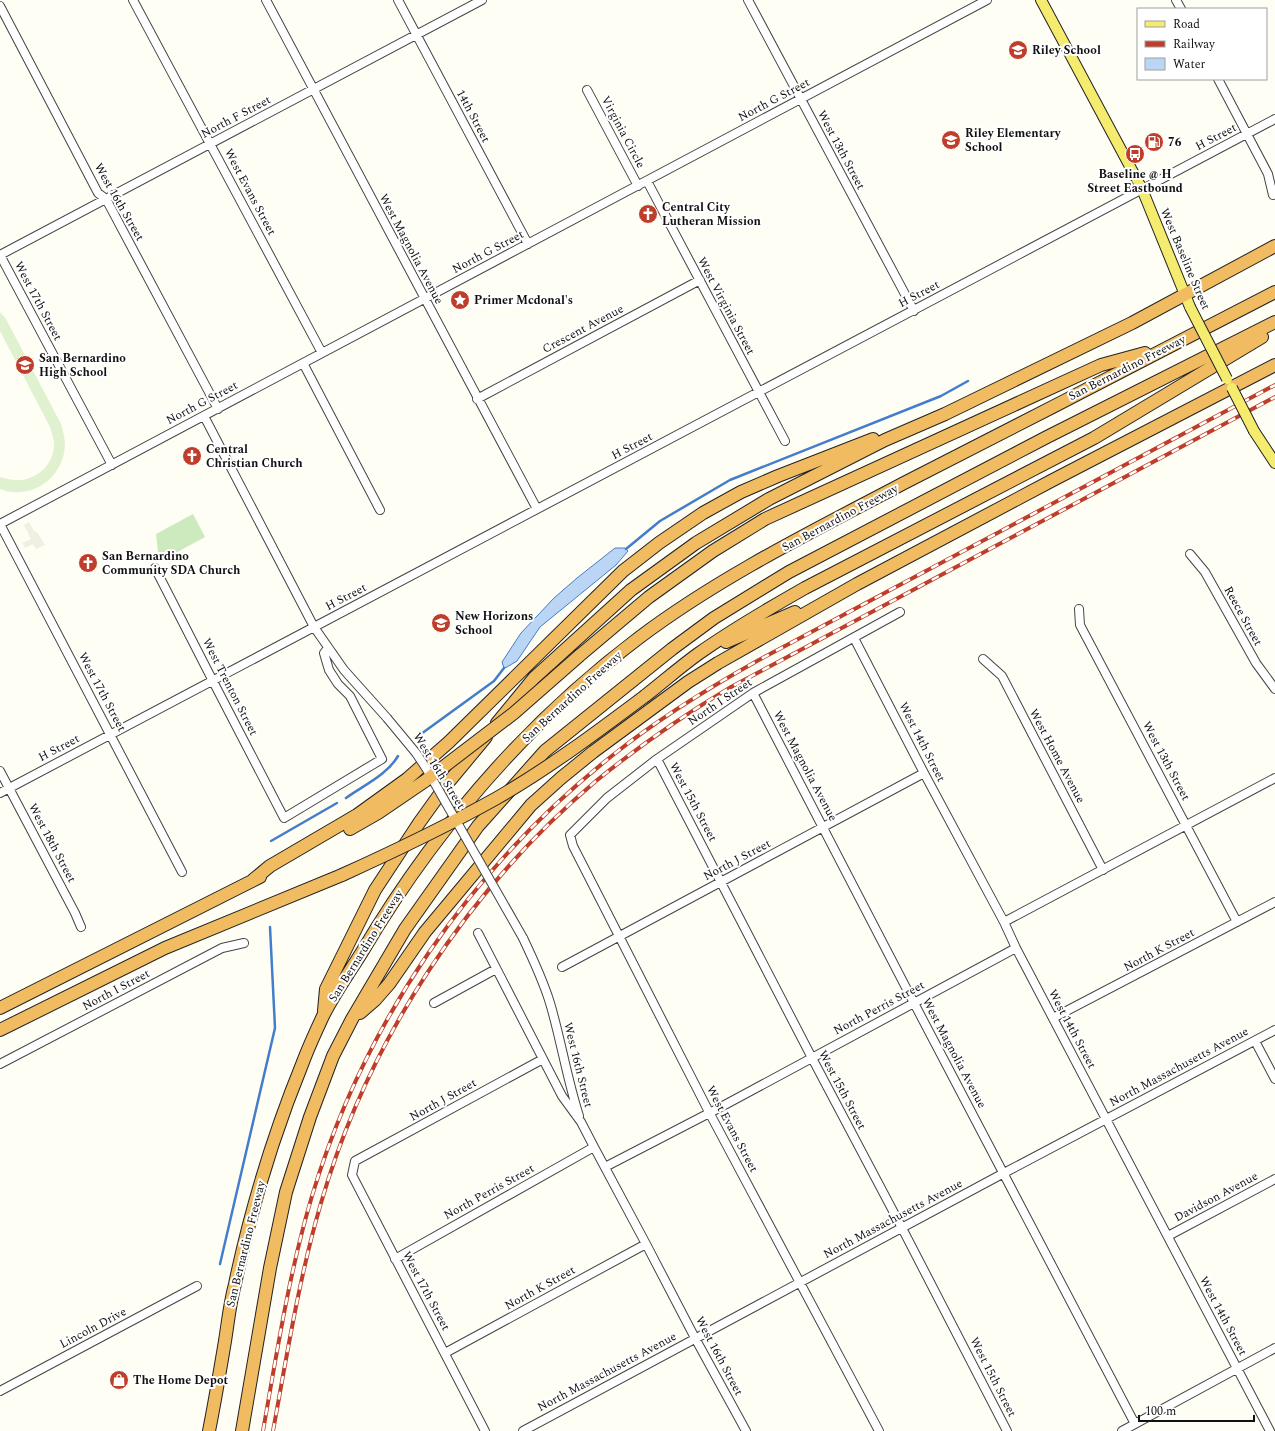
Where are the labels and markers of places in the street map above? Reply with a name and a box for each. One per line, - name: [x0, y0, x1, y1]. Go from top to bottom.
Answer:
- school or university icon: Riley School: [1007, 39, 1029, 61]
- place label: Riley School: [1032, 41, 1101, 60]
- place label: Riley Elementary School: [965, 124, 1062, 157]
- school or university icon: Riley Elementary School: [940, 129, 962, 151]
- fuel station icon: 76: [1143, 131, 1165, 153]
- place label: 76: [1168, 133, 1182, 152]
- bus stop icon: Baseline @ H Street Eastbound: [1124, 143, 1146, 165]
- place label: Baseline @ H Street Eastbound: [1087, 165, 1183, 198]
- place label: Central City Lutheran Mission: [662, 198, 761, 231]
- church icon: Central City Lutheran Mission: [637, 203, 659, 225]
- place icon: Primer Mcdonal's: [449, 289, 471, 311]
- place label: Primer Mcdonal's: [474, 291, 573, 310]
- place label: San Bernardino High School: [39, 349, 126, 382]
- school or university icon: San Bernardino High School: [14, 354, 36, 376]
- place label: Central Christian Church: [206, 440, 303, 473]
- church icon: Central Christian Church: [181, 445, 203, 467]
- place label: San Bernardino Community SDA Church: [102, 547, 241, 580]
- church icon: San Bernardino Community SDA Church: [77, 552, 99, 574]
- place label: New Horizons School: [455, 607, 533, 640]
- school or university icon: New Horizons School: [430, 612, 452, 634]
- shop icon: The Home Depot: [108, 1369, 130, 1391]
- place label: The Home Depot: [133, 1371, 229, 1390]

